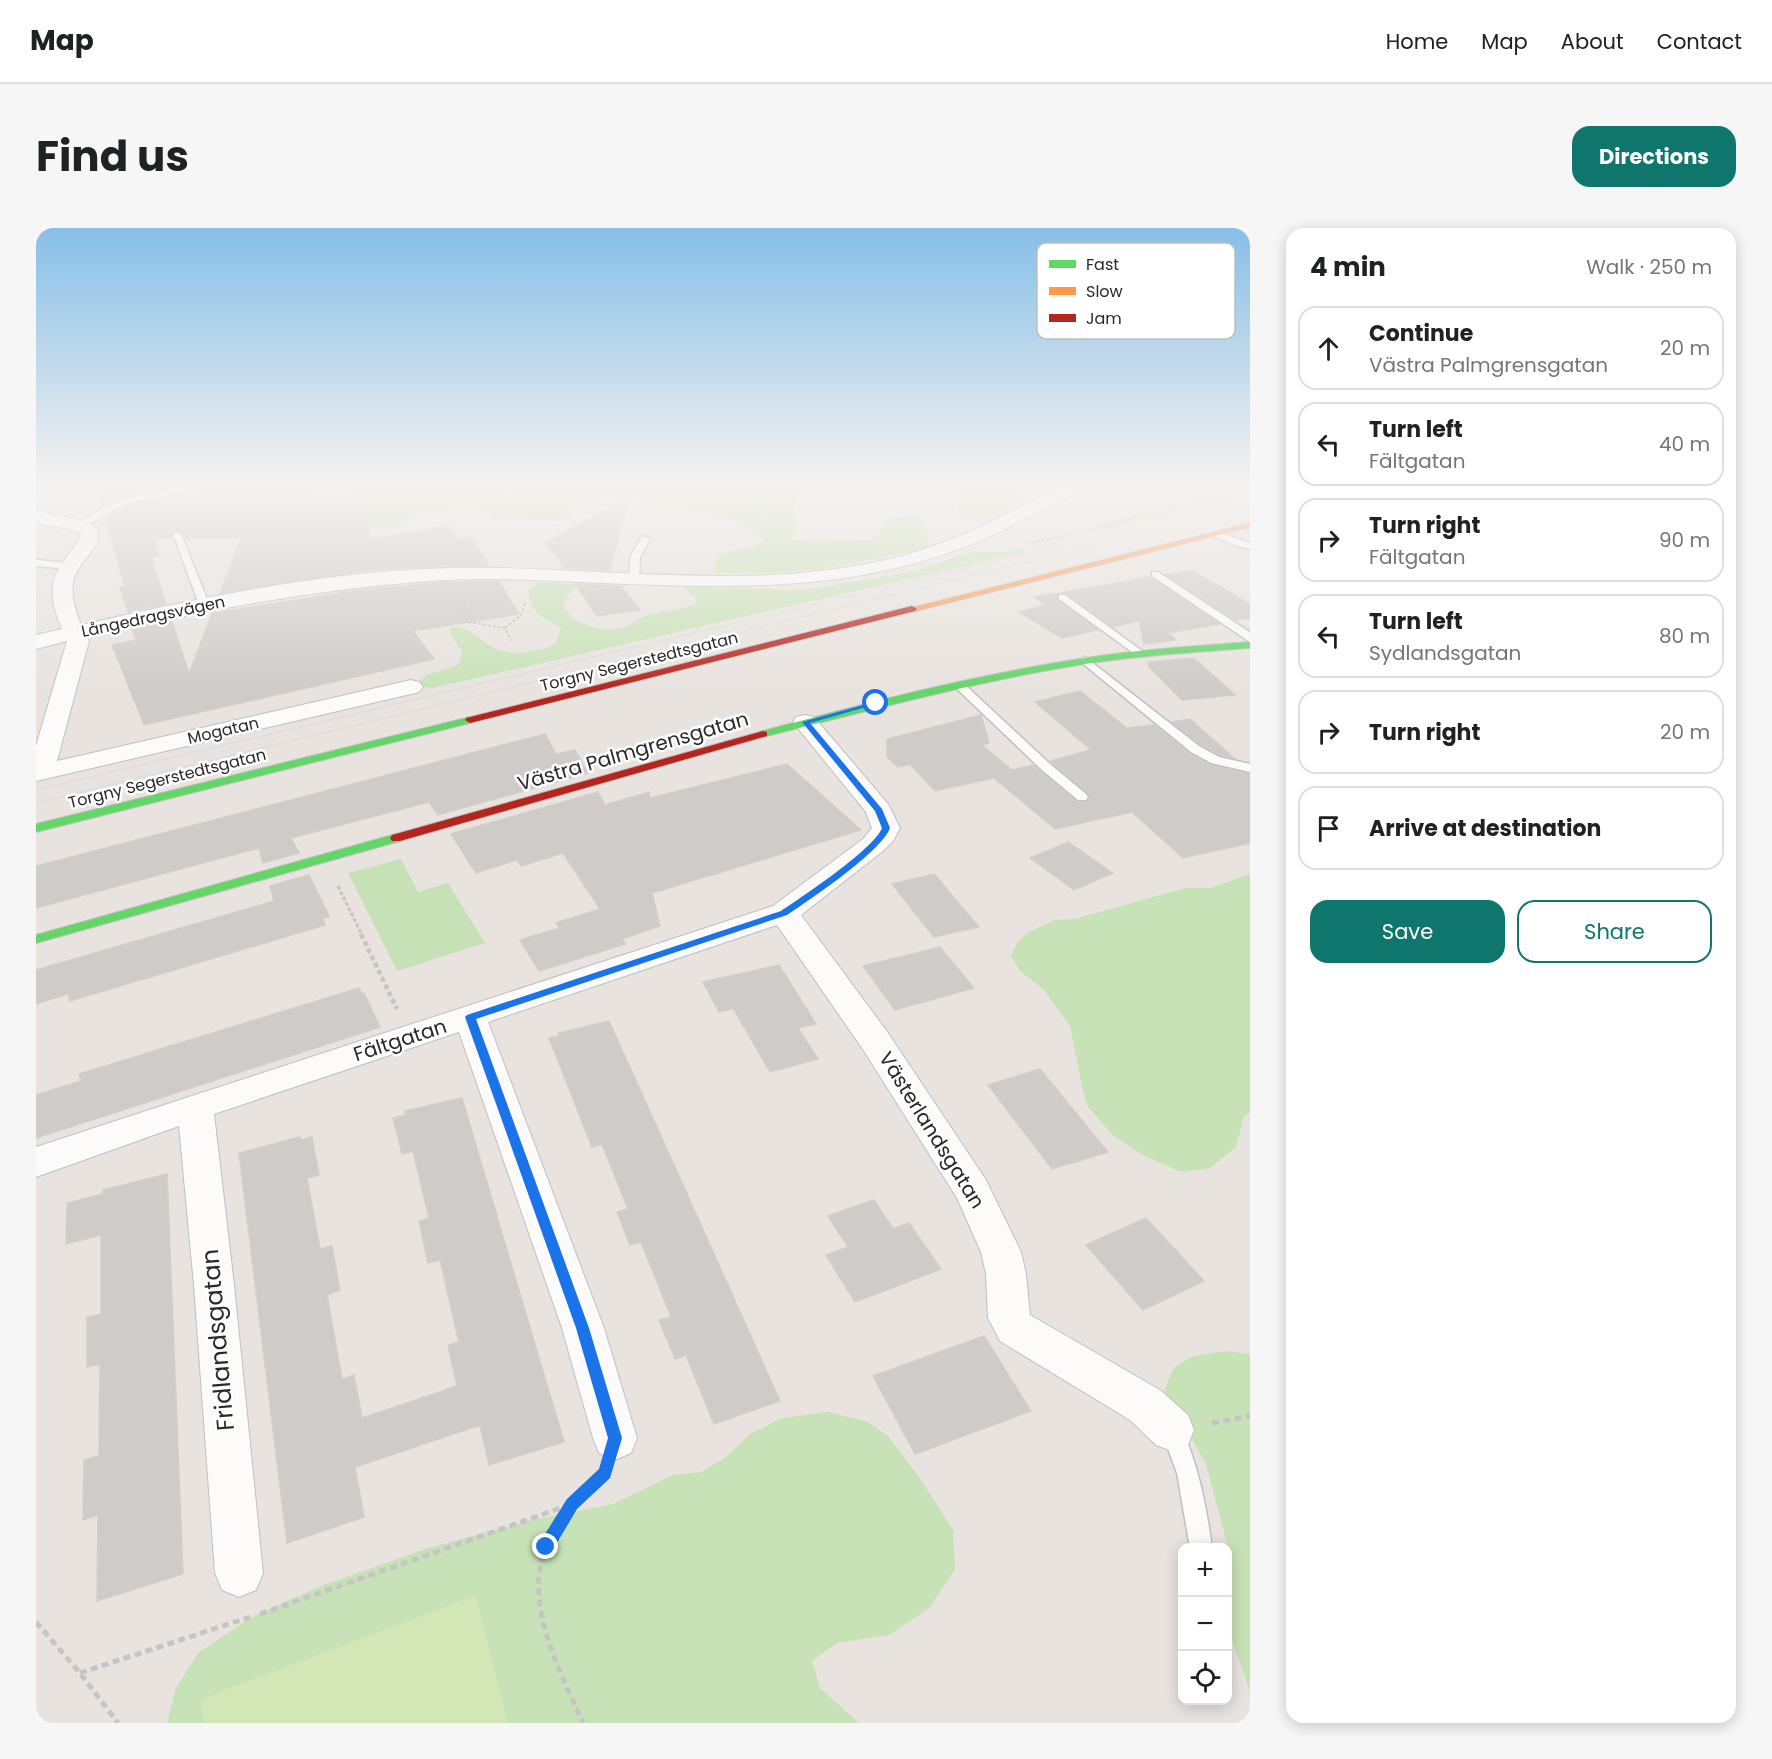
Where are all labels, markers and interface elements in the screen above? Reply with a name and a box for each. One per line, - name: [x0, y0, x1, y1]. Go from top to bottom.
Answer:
- text: Map: [30, 21, 94, 60]
- text: Home: [1386, 27, 1448, 56]
- text: Map: [1481, 27, 1528, 56]
- text: About: [1561, 27, 1624, 56]
- text: Contact: [1657, 27, 1742, 56]
- button: Directions: [1572, 126, 1736, 187]
- text: Find us: [36, 127, 189, 186]
- legend: [1037, 243, 1235, 339]
- text: 4 min: [1310, 249, 1386, 285]
- text: Fast: [1086, 253, 1119, 276]
- text: Walk · 250 m: [1586, 253, 1712, 281]
- text: Slow: [1086, 280, 1123, 303]
- text: Jam: [1086, 307, 1122, 330]
- text: Continue: [1369, 318, 1473, 349]
- icon: ahead: [1312, 332, 1345, 365]
- text: 20 m: [1660, 334, 1710, 362]
- text: Västra Palmgrensgatan: [1369, 351, 1608, 379]
- text: Turn left: [1369, 414, 1463, 445]
- icon: left: [1312, 428, 1345, 461]
- text: 40 m: [1659, 430, 1710, 458]
- text: Fältgatan: [1369, 447, 1465, 475]
- text: Turn right: [1369, 510, 1480, 541]
- icon: right: [1312, 524, 1345, 557]
- text: 90 m: [1659, 526, 1710, 554]
- text: Fältgatan: [1369, 543, 1465, 571]
- street label: Långedragsvägen: [79, 590, 227, 643]
- text: Turn left: [1369, 606, 1463, 637]
- icon: left: [1312, 620, 1345, 653]
- text: 80 m: [1659, 622, 1710, 650]
- street label: Torgny Segerstedtsgatan: [538, 626, 740, 697]
- text: Sydlandsgatan: [1369, 639, 1521, 667]
- route start: [862, 689, 888, 715]
- street label: Västra Palmgrensgatan: [514, 705, 752, 797]
- street label: Mogatan: [185, 711, 261, 750]
- icon: right: [1312, 716, 1345, 749]
- text: Turn right: [1369, 717, 1480, 748]
- text: 20 m: [1660, 718, 1710, 746]
- street label: Torgny Segerstedtsgatan: [66, 743, 268, 814]
- icon: arrive: [1312, 812, 1345, 845]
- text: Arrive at destination: [1369, 813, 1601, 844]
- button: Save: [1310, 900, 1505, 963]
- button: Share: [1517, 900, 1712, 963]
- street label: Fältgatan: [350, 1012, 450, 1068]
- street label: Västerlandsgatan: [872, 1046, 992, 1214]
- street label: Fridlandsgatan: [193, 1248, 242, 1432]
- route end: [532, 1533, 558, 1559]
- map controls: [1178, 1543, 1232, 1705]
- button: +: [1178, 1543, 1232, 1597]
- button: −: [1178, 1597, 1232, 1651]
- button: locate: [1178, 1651, 1232, 1705]

